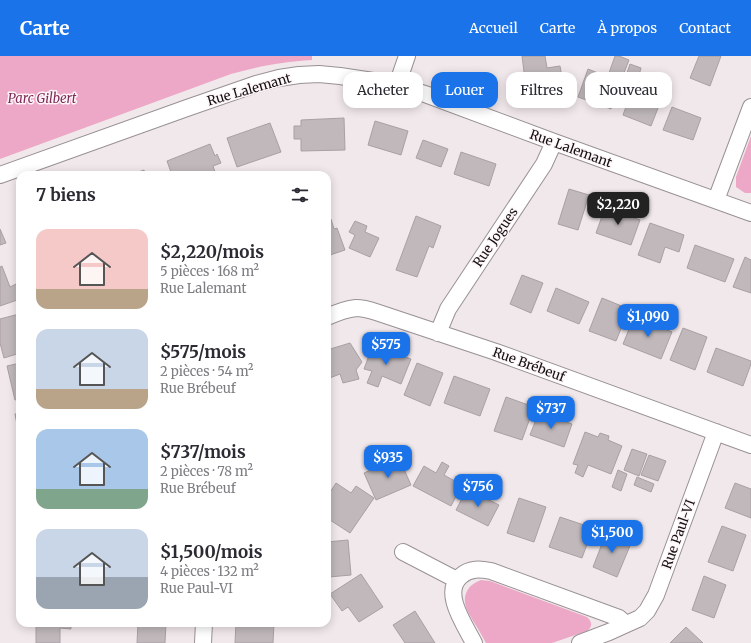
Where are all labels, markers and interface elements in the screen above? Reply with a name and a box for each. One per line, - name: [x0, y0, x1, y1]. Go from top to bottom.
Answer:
- text: Carte: [20, 16, 70, 40]
- text: Accueil: [469, 19, 518, 37]
- text: Carte: [540, 19, 575, 37]
- text: À propos: [597, 19, 657, 37]
- text: Contact: [679, 19, 731, 37]
- street label: Rue Lalemant: [205, 69, 293, 110]
- chip: Acheter: [343, 72, 423, 108]
- chip: Louer: [431, 72, 498, 108]
- chip: Filtres: [506, 72, 577, 108]
- chip: Nouveau: [585, 72, 672, 108]
- park label: Parc Gilbert: [8, 90, 77, 107]
- street label: Rue Lalemant: [527, 126, 614, 171]
- text: 7 biens: [36, 184, 96, 206]
- icon: filters: [289, 184, 311, 206]
- pin: $2,220: [585, 192, 651, 226]
- text: $2,220: [596, 196, 640, 213]
- street label: Rue Jogues: [469, 204, 522, 270]
- text: $2,220/mois: [160, 241, 264, 263]
- icon: home: [68, 245, 116, 293]
- text: 5 pièces · 168 m²: [160, 263, 259, 280]
- text: Rue Lalemant: [160, 280, 247, 297]
- pin: $1,090: [615, 304, 681, 338]
- text: $1,090: [627, 308, 669, 325]
- pin: $575: [362, 332, 410, 366]
- text: $575: [371, 336, 401, 353]
- text: $575/mois: [160, 341, 246, 363]
- street label: Rue Brébeuf: [490, 344, 568, 386]
- icon: home: [68, 345, 116, 393]
- text: 2 pièces · 54 m²: [160, 363, 254, 380]
- text: Rue Brébeuf: [160, 380, 236, 397]
- pin: $737: [527, 396, 575, 430]
- text: $737: [536, 400, 566, 417]
- text: $737/mois: [160, 441, 246, 463]
- icon: home: [68, 445, 116, 493]
- pin: $935: [364, 445, 412, 479]
- text: $935: [373, 449, 403, 466]
- text: 2 pièces · 78 m²: [160, 463, 253, 480]
- pin: $756: [454, 474, 502, 508]
- text: $756: [463, 478, 493, 495]
- text: Rue Brébeuf: [160, 480, 236, 497]
- street label: Rue Paul-VI: [658, 497, 699, 571]
- pin: $1,500: [579, 520, 645, 554]
- text: $1,500: [591, 524, 633, 541]
- text: $1,500/mois: [160, 541, 263, 563]
- icon: home: [68, 545, 116, 593]
- text: 4 pièces · 132 m²: [160, 563, 259, 580]
- text: Rue Paul-VI: [160, 580, 233, 597]

